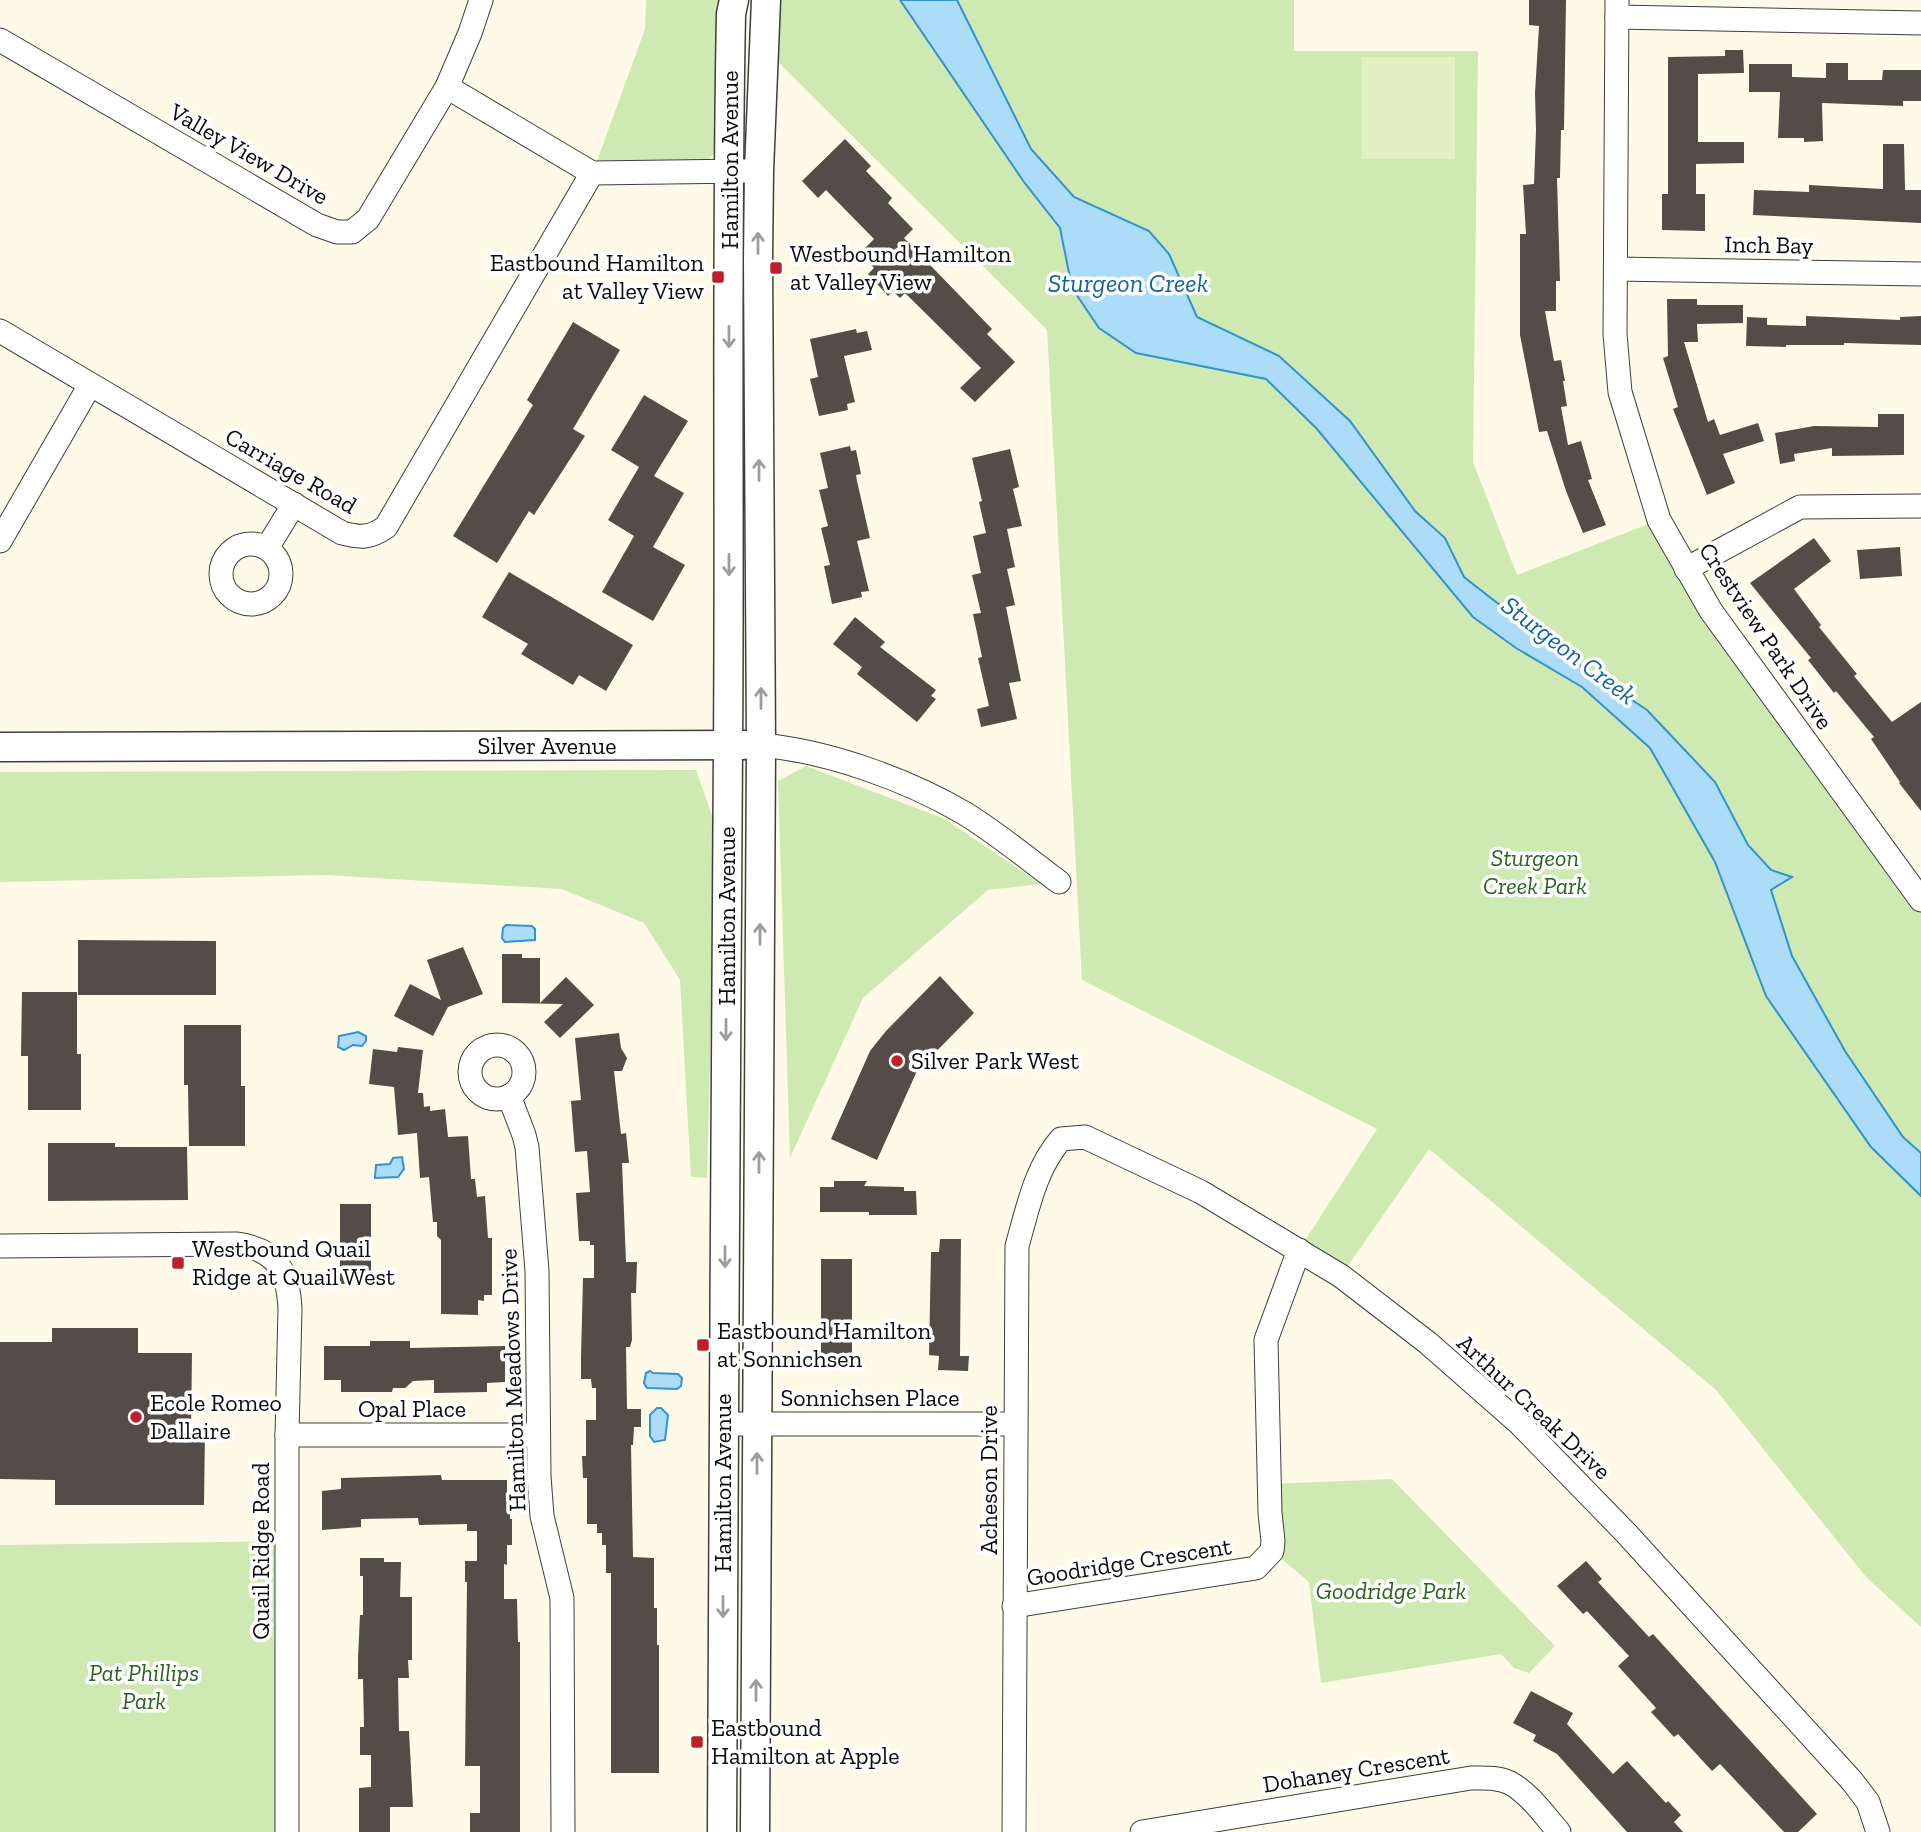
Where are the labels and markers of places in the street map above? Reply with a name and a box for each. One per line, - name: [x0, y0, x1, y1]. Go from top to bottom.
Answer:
- place label: Westbound Hamilton at Valley View: [790, 239, 1011, 296]
- place label: Eastbound Hamilton at Valley View: [490, 248, 705, 305]
- marker: Westbound Hamilton at Valley View: [768, 260, 784, 276]
- marker: Eastbound Hamilton at Valley View: [710, 269, 726, 285]
- place label: Silver Park West: [911, 1046, 1079, 1075]
- marker: Silver Park West: [889, 1053, 905, 1069]
- place label: Westbound Quail Ridge at Quail West: [192, 1234, 395, 1291]
- marker: Westbound Quail Ridge at Quail West: [170, 1255, 186, 1271]
- place label: Eastbound Hamilton at Sonnichsen: [717, 1316, 932, 1373]
- marker: Eastbound Hamilton at Sonnichsen: [695, 1337, 711, 1353]
- place label: Ecole Romeo Dallaire: [150, 1388, 282, 1445]
- marker: Ecole Romeo Dallaire: [128, 1409, 144, 1425]
- place label: Eastbound Hamilton at Apple: [711, 1713, 899, 1770]
- marker: Eastbound Hamilton at Apple: [689, 1734, 705, 1750]

